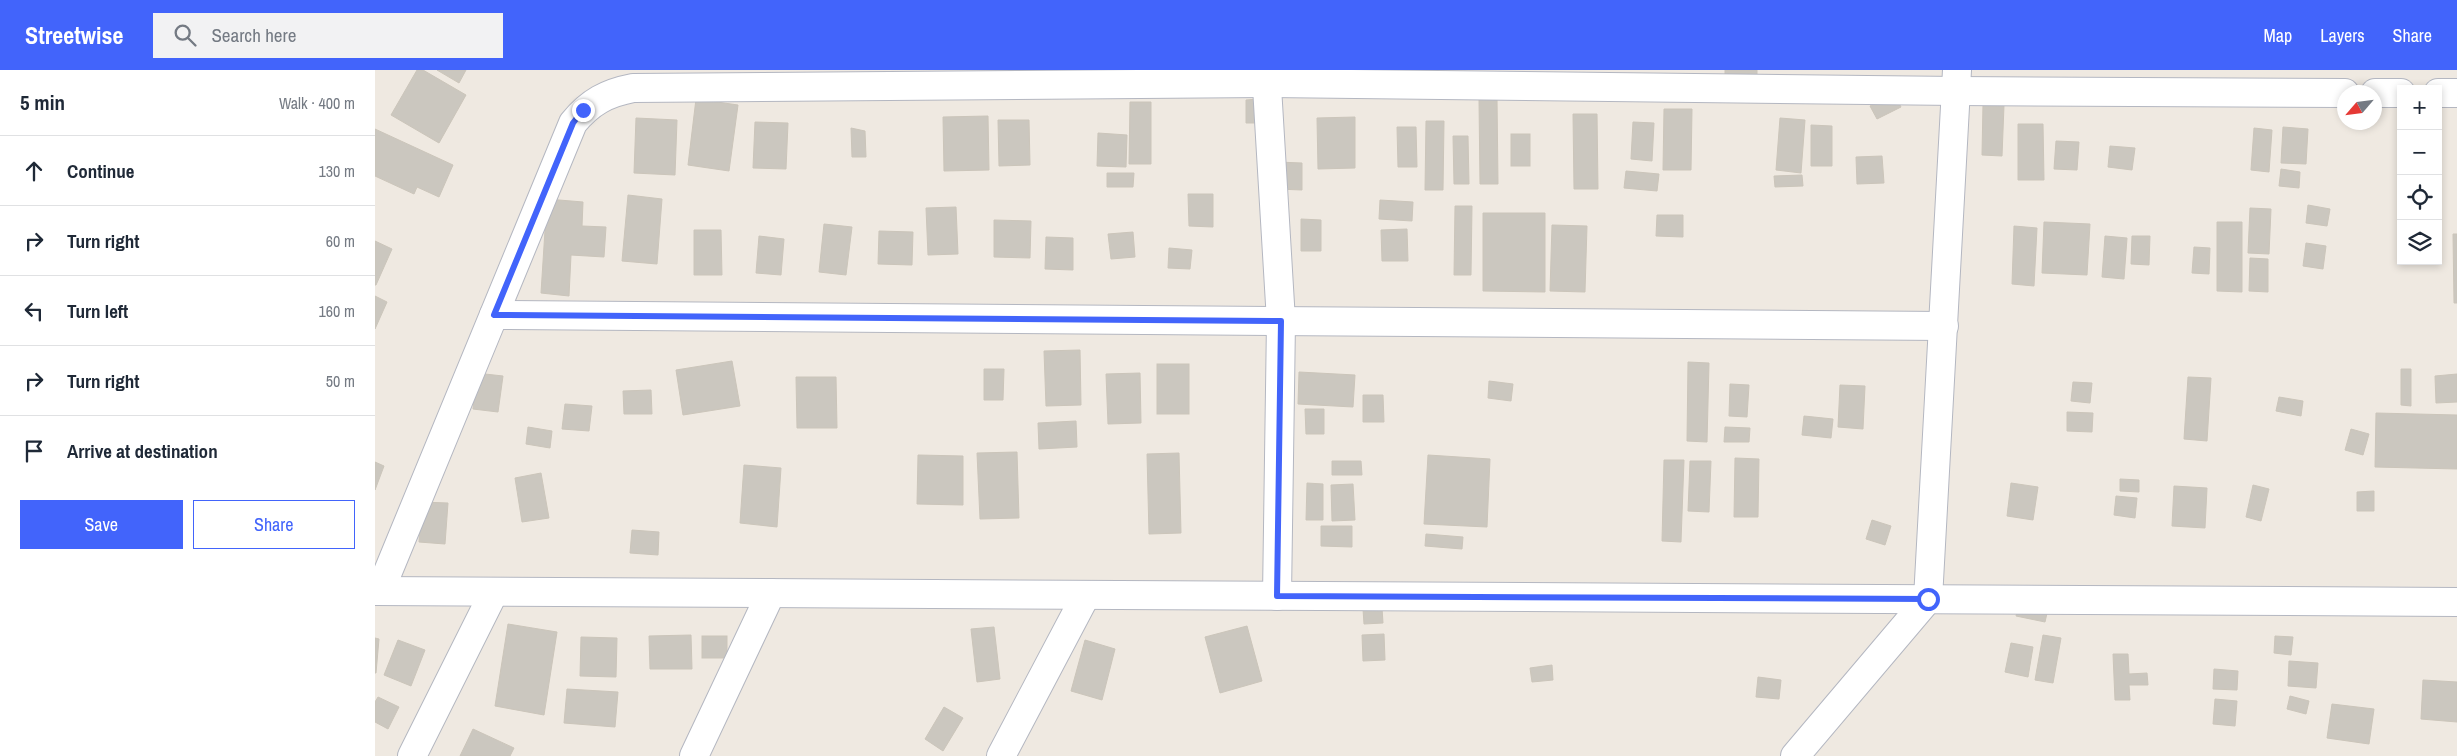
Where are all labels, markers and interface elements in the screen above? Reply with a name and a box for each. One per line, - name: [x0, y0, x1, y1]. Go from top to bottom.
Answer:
- search box: [153, 13, 503, 58]
- text: Streetwise: [25, 19, 123, 51]
- icon: search: [171, 21, 199, 49]
- text: Search here: [211, 22, 296, 48]
- text: Map: [2264, 23, 2292, 48]
- text: Layers: [2320, 23, 2365, 48]
- text: Share: [2393, 23, 2432, 48]
- north arrow: [2337, 85, 2382, 130]
- map controls: [2397, 85, 2442, 265]
- button: +: [2397, 85, 2442, 130]
- text: 5 min: [20, 88, 65, 117]
- text: Walk · 400 m: [279, 92, 355, 114]
- route end: [572, 99, 595, 122]
- button: −: [2397, 130, 2442, 175]
- icon: ahead: [20, 157, 48, 185]
- text: Continue: [67, 158, 135, 184]
- text: 130 m: [319, 160, 355, 182]
- button: locate: [2397, 175, 2442, 220]
- button: layers: [2397, 220, 2442, 265]
- icon: right: [20, 227, 48, 255]
- text: Turn right: [67, 228, 139, 254]
- text: 60 m: [326, 230, 355, 252]
- icon: left: [20, 297, 48, 325]
- text: Turn left: [67, 298, 128, 324]
- text: 160 m: [319, 300, 355, 322]
- icon: right: [20, 367, 48, 395]
- text: Turn right: [67, 368, 139, 394]
- text: 50 m: [326, 370, 355, 392]
- icon: arrive: [20, 437, 48, 465]
- text: Arrive at destination: [67, 438, 218, 464]
- button: Save: [20, 500, 183, 549]
- button: Share: [193, 500, 355, 549]
- route start: [1917, 588, 1940, 611]

